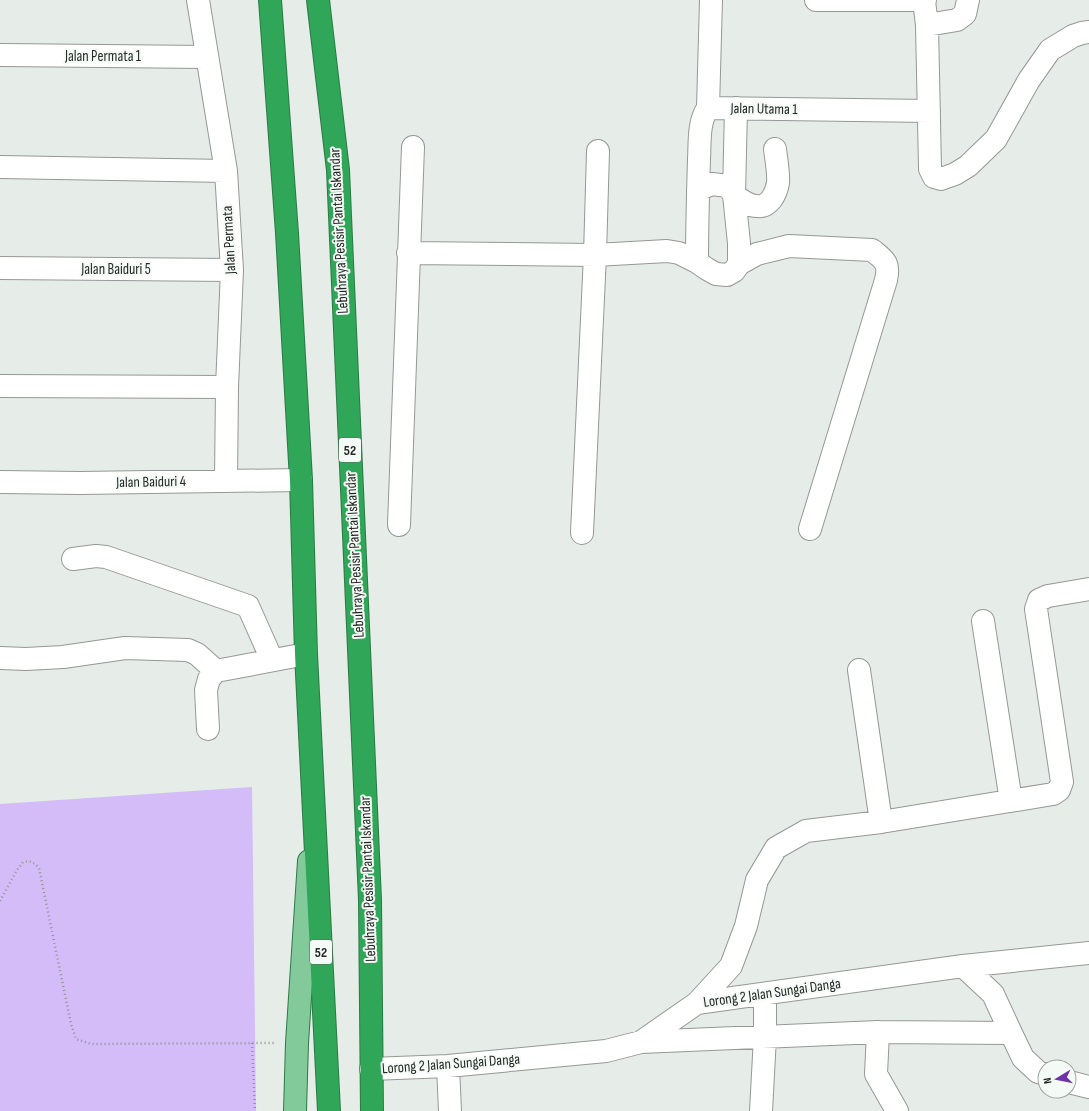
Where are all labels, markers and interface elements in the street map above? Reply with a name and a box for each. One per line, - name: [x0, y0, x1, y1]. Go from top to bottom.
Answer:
- street label: Jalan Permata 1: [64, 47, 142, 66]
- street label: Jalan Utama 1: [729, 99, 798, 119]
- street label: Lebuhraya Pesisir Pantai Iskandar: [325, 147, 353, 314]
- street label: Jalan Permata: [218, 205, 240, 276]
- street label: Jalan Baiduri 5: [80, 260, 151, 279]
- road number: 52: [339, 438, 361, 462]
- street label: Lebuhraya Pesisir Pantai Iskandar: [341, 471, 369, 638]
- street label: Jalan Baiduri 4: [115, 472, 186, 492]
- street label: Lebuhraya Pesisir Pantai Iskandar: [356, 795, 380, 962]
- road number: 52: [310, 940, 332, 964]
- street label: Lorong 2 Jalan Sungai Danga: [702, 974, 842, 1012]
- street label: Lorong 2 Jalan Sungai Danga: [381, 1050, 521, 1078]
- north arrow: [1037, 1059, 1077, 1099]
- text: N: [1041, 1077, 1055, 1085]

